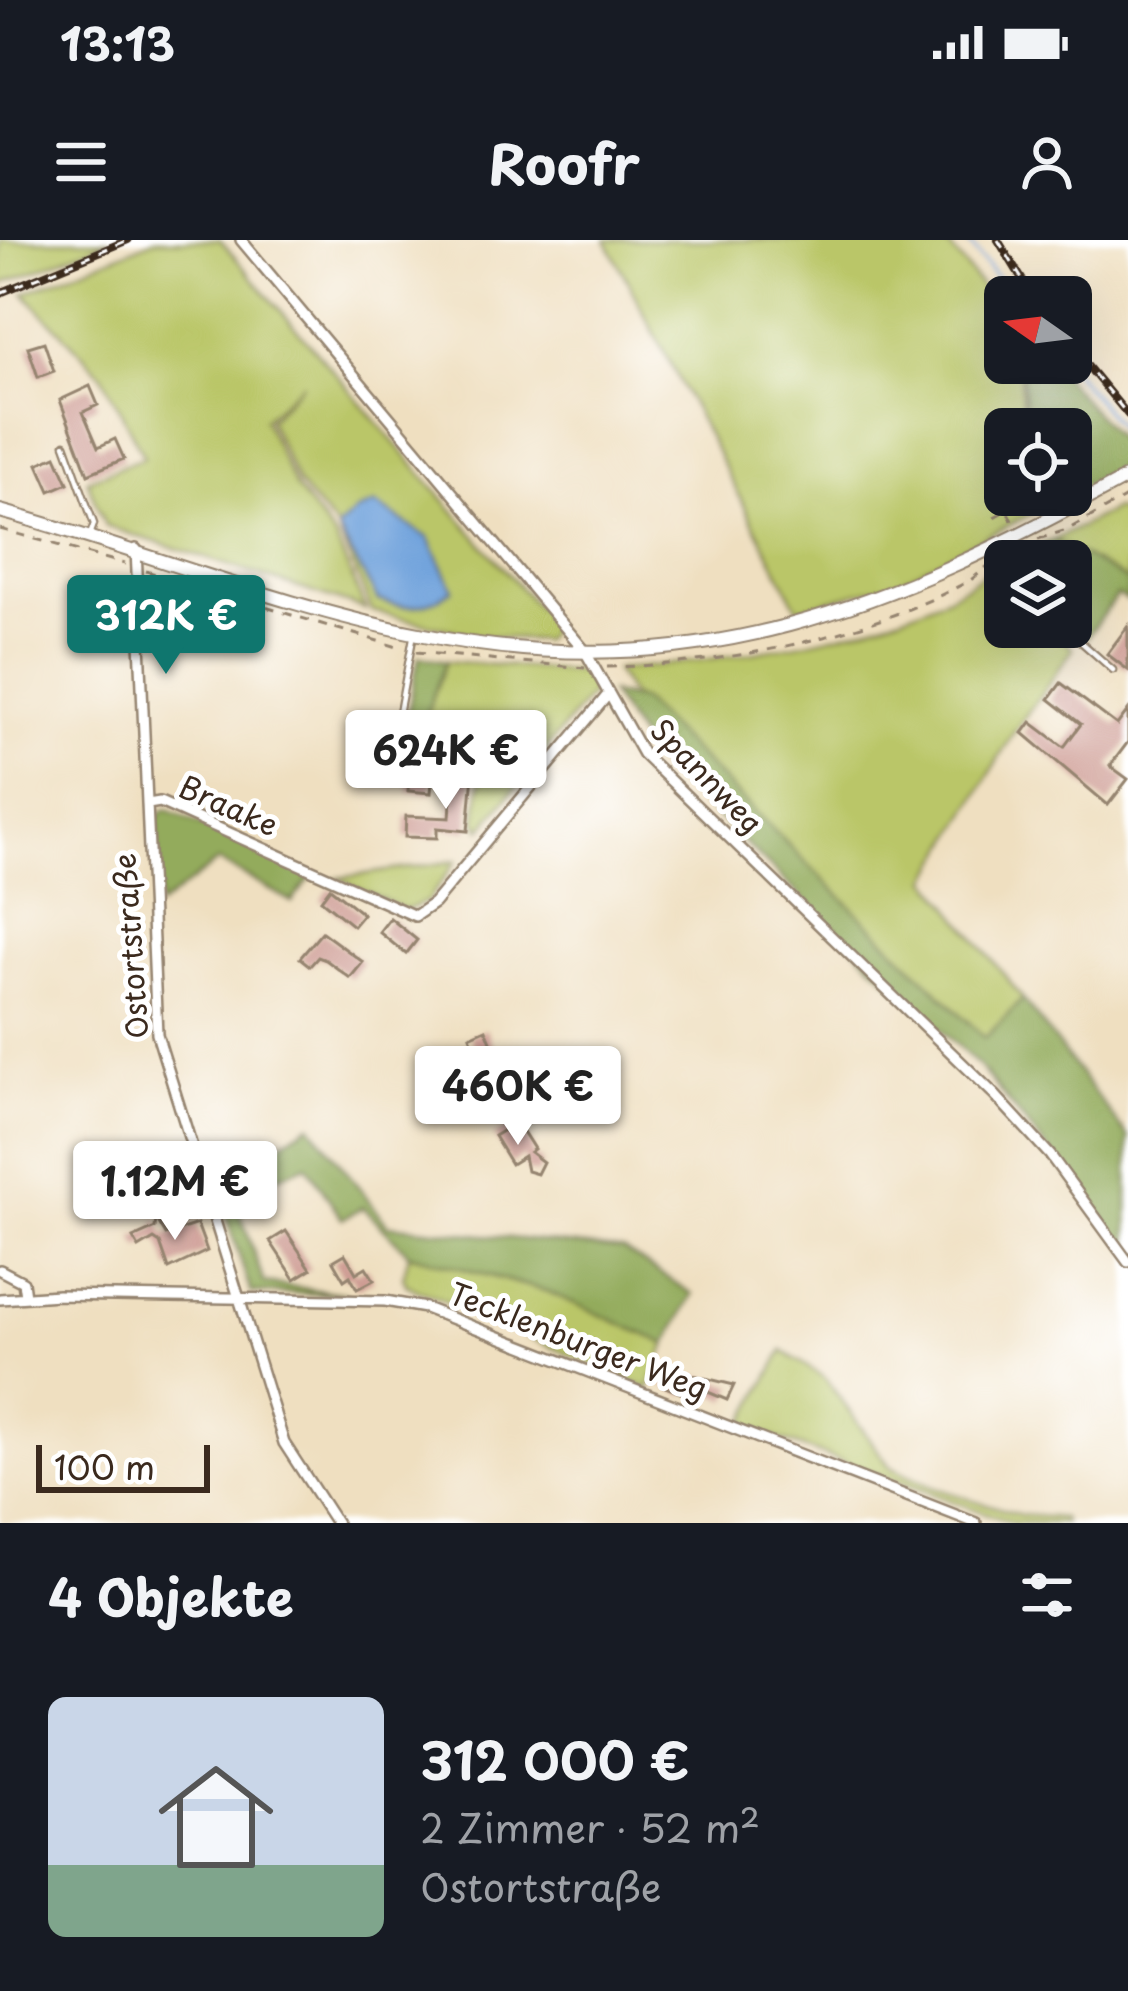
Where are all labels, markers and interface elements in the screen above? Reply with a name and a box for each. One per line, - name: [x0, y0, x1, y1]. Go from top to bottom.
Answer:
- text: 13:13: [60, 8, 175, 76]
- text: Roofr: [488, 122, 640, 203]
- icon: menu: [48, 129, 114, 195]
- icon: person: [1014, 129, 1080, 195]
- north arrow: [984, 276, 1092, 384]
- map controls: [984, 276, 1092, 648]
- button: locate: [984, 408, 1092, 516]
- button: layers: [984, 540, 1092, 648]
- pin: 312K €: [68, 575, 264, 677]
- text: 312K €: [94, 584, 238, 643]
- street label: Spannweg: [641, 707, 774, 843]
- pin: 624K €: [348, 710, 544, 812]
- text: 624K €: [372, 719, 520, 778]
- street label: Braake: [172, 763, 286, 846]
- street label: Ostortstraße: [101, 852, 158, 1040]
- pin: 460K €: [420, 1046, 616, 1148]
- text: 460K €: [442, 1055, 594, 1114]
- pin: 1.12M €: [64, 1141, 286, 1243]
- text: 1.12M €: [100, 1150, 250, 1209]
- street label: Tecklenburger Weg: [444, 1270, 714, 1410]
- scale bar: [36, 1439, 210, 1492]
- text: 100 m: [54, 1441, 155, 1491]
- text: 4 Objekte: [48, 1557, 294, 1634]
- icon: filters: [1014, 1562, 1080, 1628]
- text: 312 000 €: [420, 1720, 690, 1797]
- icon: home: [144, 1745, 288, 1889]
- text: 2 Zimmer · 52 m²: [420, 1797, 760, 1856]
- text: Ostortstraße: [420, 1856, 662, 1915]

